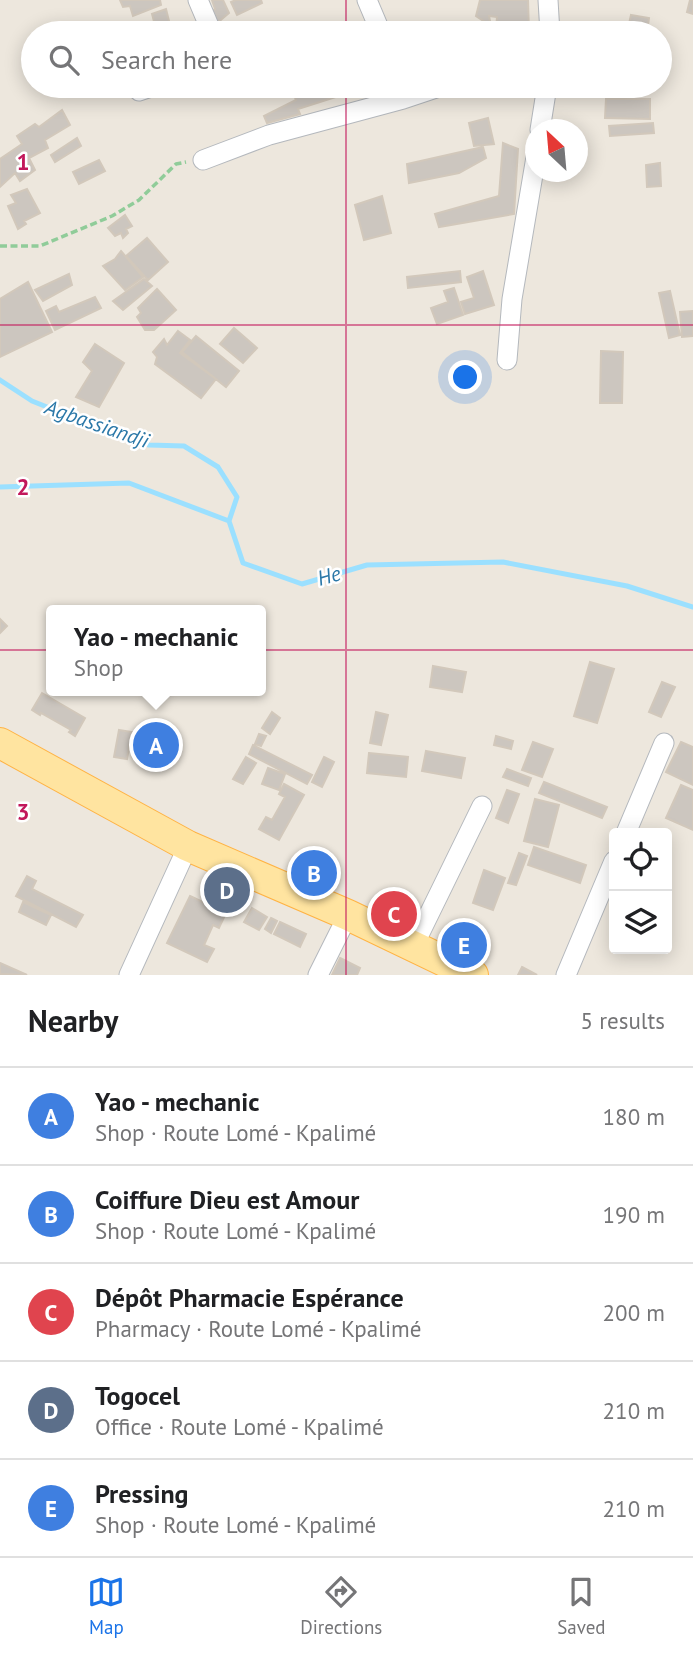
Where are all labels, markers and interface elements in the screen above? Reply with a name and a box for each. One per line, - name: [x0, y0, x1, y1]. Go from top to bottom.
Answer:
- search box: [21, 21, 672, 98]
- icon: search: [45, 41, 83, 79]
- text: Search here: [101, 43, 232, 76]
- north arrow: [525, 119, 588, 182]
- text: 1: [16, 147, 30, 176]
- your location: [448, 360, 482, 394]
- water label: Agbassiandji: [41, 393, 153, 454]
- text: 2: [16, 472, 30, 501]
- water label: He: [314, 559, 344, 592]
- popup: [46, 605, 266, 696]
- text: Yao - mechanic: [74, 620, 238, 653]
- text: Shop: [74, 653, 123, 682]
- pin: A: [133, 719, 179, 771]
- text: 3: [16, 797, 30, 826]
- map controls: [609, 828, 672, 954]
- button: locate: [609, 828, 672, 891]
- pin: B: [291, 847, 337, 899]
- pin: D: [204, 864, 250, 916]
- pin: C: [371, 888, 417, 940]
- button: layers: [609, 891, 672, 954]
- pin: E: [441, 919, 487, 971]
- text: Nearby: [28, 1001, 118, 1040]
- text: 5 results: [581, 1006, 665, 1035]
- text: Yao - mechanic: [95, 1085, 259, 1118]
- text: A: [44, 1102, 58, 1131]
- text: 180 m: [603, 1102, 665, 1131]
- text: Shop · Route Lomé - Kpalimé: [95, 1118, 376, 1147]
- text: Coiffure Dieu est Amour: [95, 1183, 359, 1216]
- text: B: [44, 1200, 58, 1229]
- text: 190 m: [603, 1200, 665, 1229]
- text: Shop · Route Lomé - Kpalimé: [95, 1216, 376, 1245]
- text: Dépôt Pharmacie Espérance: [95, 1281, 404, 1314]
- text: C: [45, 1298, 57, 1327]
- text: 200 m: [603, 1298, 665, 1327]
- text: Pharmacy · Route Lomé - Kpalimé: [95, 1314, 421, 1343]
- text: Togocel: [95, 1379, 180, 1412]
- text: D: [44, 1396, 58, 1425]
- text: 210 m: [603, 1396, 665, 1425]
- text: Office · Route Lomé - Kpalimé: [95, 1412, 384, 1441]
- text: Pressing: [95, 1477, 189, 1510]
- text: E: [45, 1494, 57, 1523]
- text: 210 m: [603, 1494, 665, 1523]
- text: Shop · Route Lomé - Kpalimé: [95, 1510, 376, 1539]
- tab: Map: [87, 1573, 125, 1639]
- tab: Directions: [300, 1573, 382, 1639]
- tab: Saved: [557, 1573, 606, 1639]

